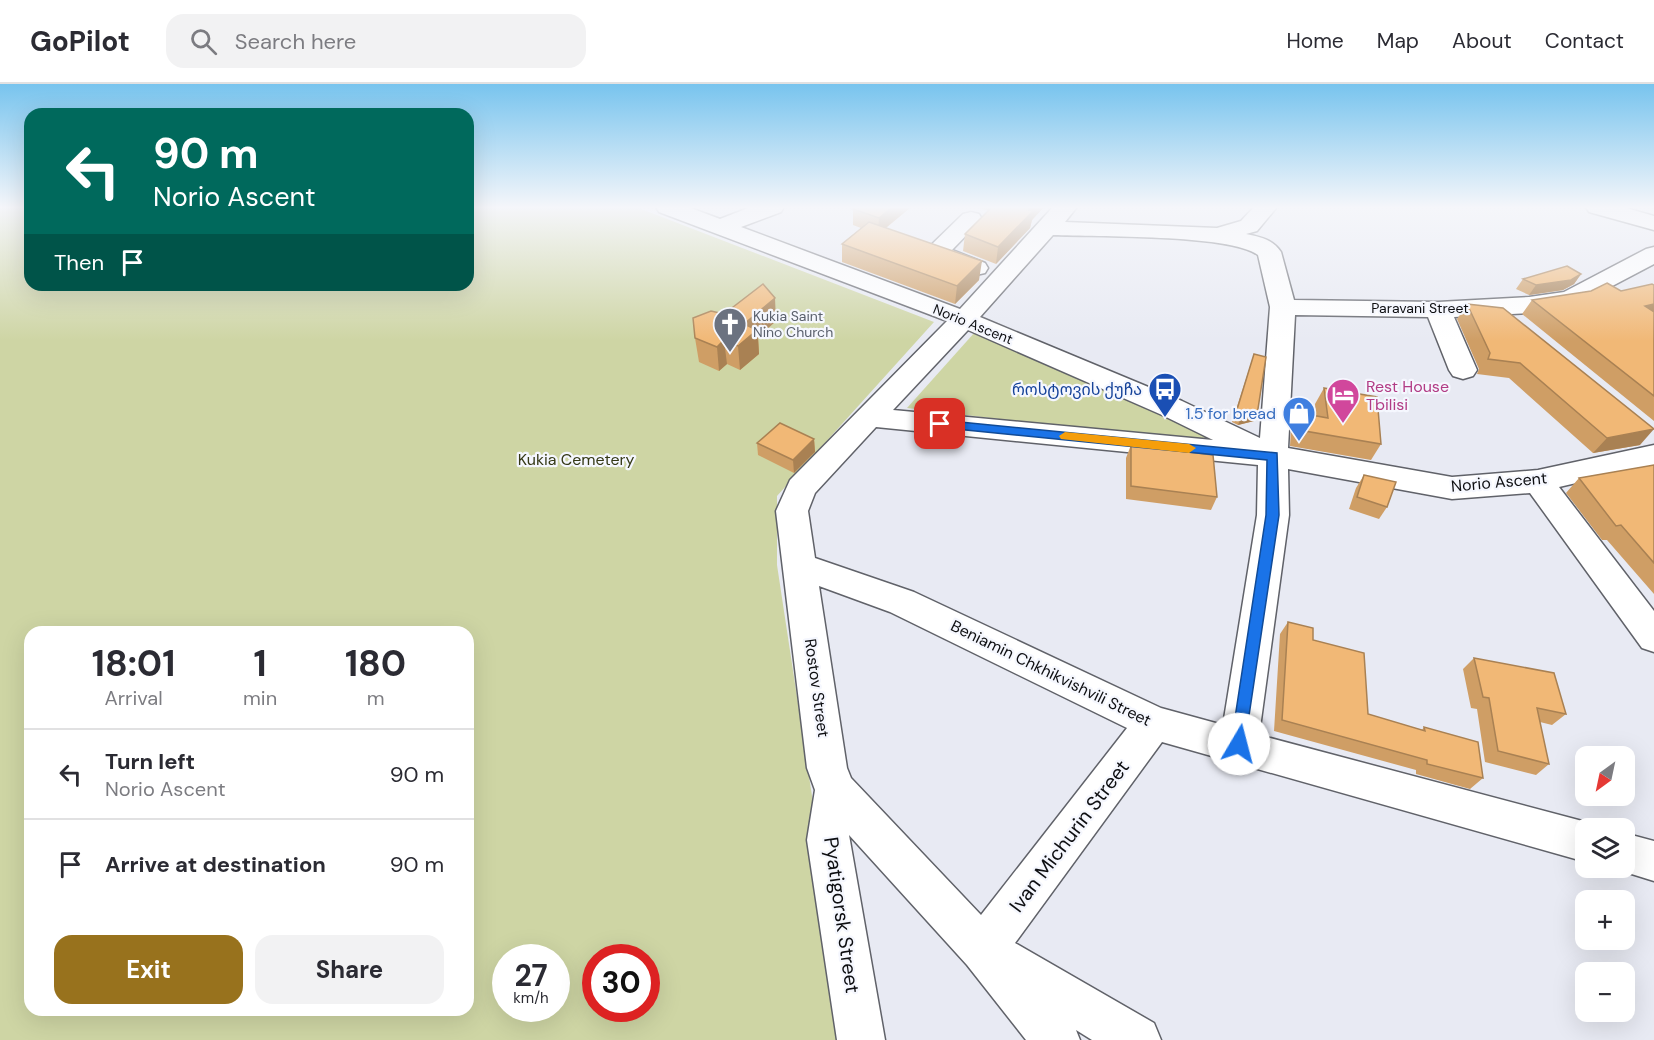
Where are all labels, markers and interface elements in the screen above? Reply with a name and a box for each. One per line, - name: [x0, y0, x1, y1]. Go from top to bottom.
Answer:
- search box: [166, 14, 586, 68]
- text: GoPilot: [30, 23, 130, 60]
- icon: search: [187, 25, 220, 58]
- text: Search here: [235, 27, 356, 56]
- text: Home: [1286, 27, 1344, 55]
- text: Map: [1377, 27, 1419, 55]
- text: About: [1452, 27, 1512, 55]
- text: Contact: [1545, 27, 1624, 55]
- text: 90 m: [153, 126, 259, 181]
- icon: left: [54, 132, 132, 210]
- text: Norio Ascent: [153, 179, 316, 214]
- icon: arrive: [116, 246, 149, 279]
- text: Then: [54, 248, 104, 277]
- street label: Paravani Street: [1371, 299, 1469, 317]
- street label: Norio Ascent: [931, 300, 1015, 348]
- church icon: Kukia Saint Nino Church: [712, 306, 748, 353]
- place label: Kukia Saint Nino Church: [753, 307, 833, 341]
- bus stop icon: როსტოვის ქუჩა: [1147, 371, 1183, 418]
- place label: Rest House Tbilisi: [1366, 376, 1449, 415]
- hotel icon: Rest House Tbilisi: [1325, 377, 1361, 424]
- place label: როსტოვის ქუჩა: [1012, 379, 1142, 400]
- shop icon: 1.5 for bread: [1281, 395, 1317, 442]
- pin: [914, 398, 965, 449]
- place label: 1.5 for bread: [1186, 403, 1276, 424]
- icon: arrive: [923, 407, 956, 440]
- park label: Kukia Cemetery: [518, 449, 634, 470]
- street label: Norio Ascent: [1450, 467, 1548, 497]
- street label: Beniamin Chkhikvishvili Street: [947, 615, 1155, 731]
- street label: Rostov Street: [800, 637, 834, 739]
- text: 18:01: [92, 640, 175, 687]
- text: 1: [254, 640, 267, 687]
- text: 180: [345, 640, 406, 687]
- text: Arrival: [104, 685, 163, 711]
- text: min: [243, 685, 277, 711]
- text: m: [367, 685, 384, 711]
- position arrow: [1207, 712, 1271, 776]
- north arrow: [1575, 746, 1635, 806]
- map controls: [1575, 746, 1635, 1022]
- text: Turn left: [105, 747, 195, 776]
- street label: Ivan Michurin Street: [1003, 755, 1135, 917]
- icon: left: [54, 758, 87, 791]
- text: 90 m: [390, 760, 444, 789]
- text: Norio Ascent: [105, 776, 226, 802]
- button: layers: [1575, 818, 1635, 878]
- street label: Pyatigorsk Street: [818, 835, 866, 995]
- icon: arrive: [54, 848, 87, 881]
- text: Arrive at destination: [105, 850, 326, 879]
- text: 90 m: [390, 850, 444, 879]
- button: +: [1575, 890, 1635, 950]
- button: Exit: [54, 935, 243, 1004]
- button: Share: [255, 935, 444, 1004]
- speed limit sign: 30: [582, 944, 660, 1022]
- text: 27: [514, 956, 548, 995]
- button: −: [1575, 962, 1635, 1022]
- text: km/h: [513, 988, 549, 1008]

